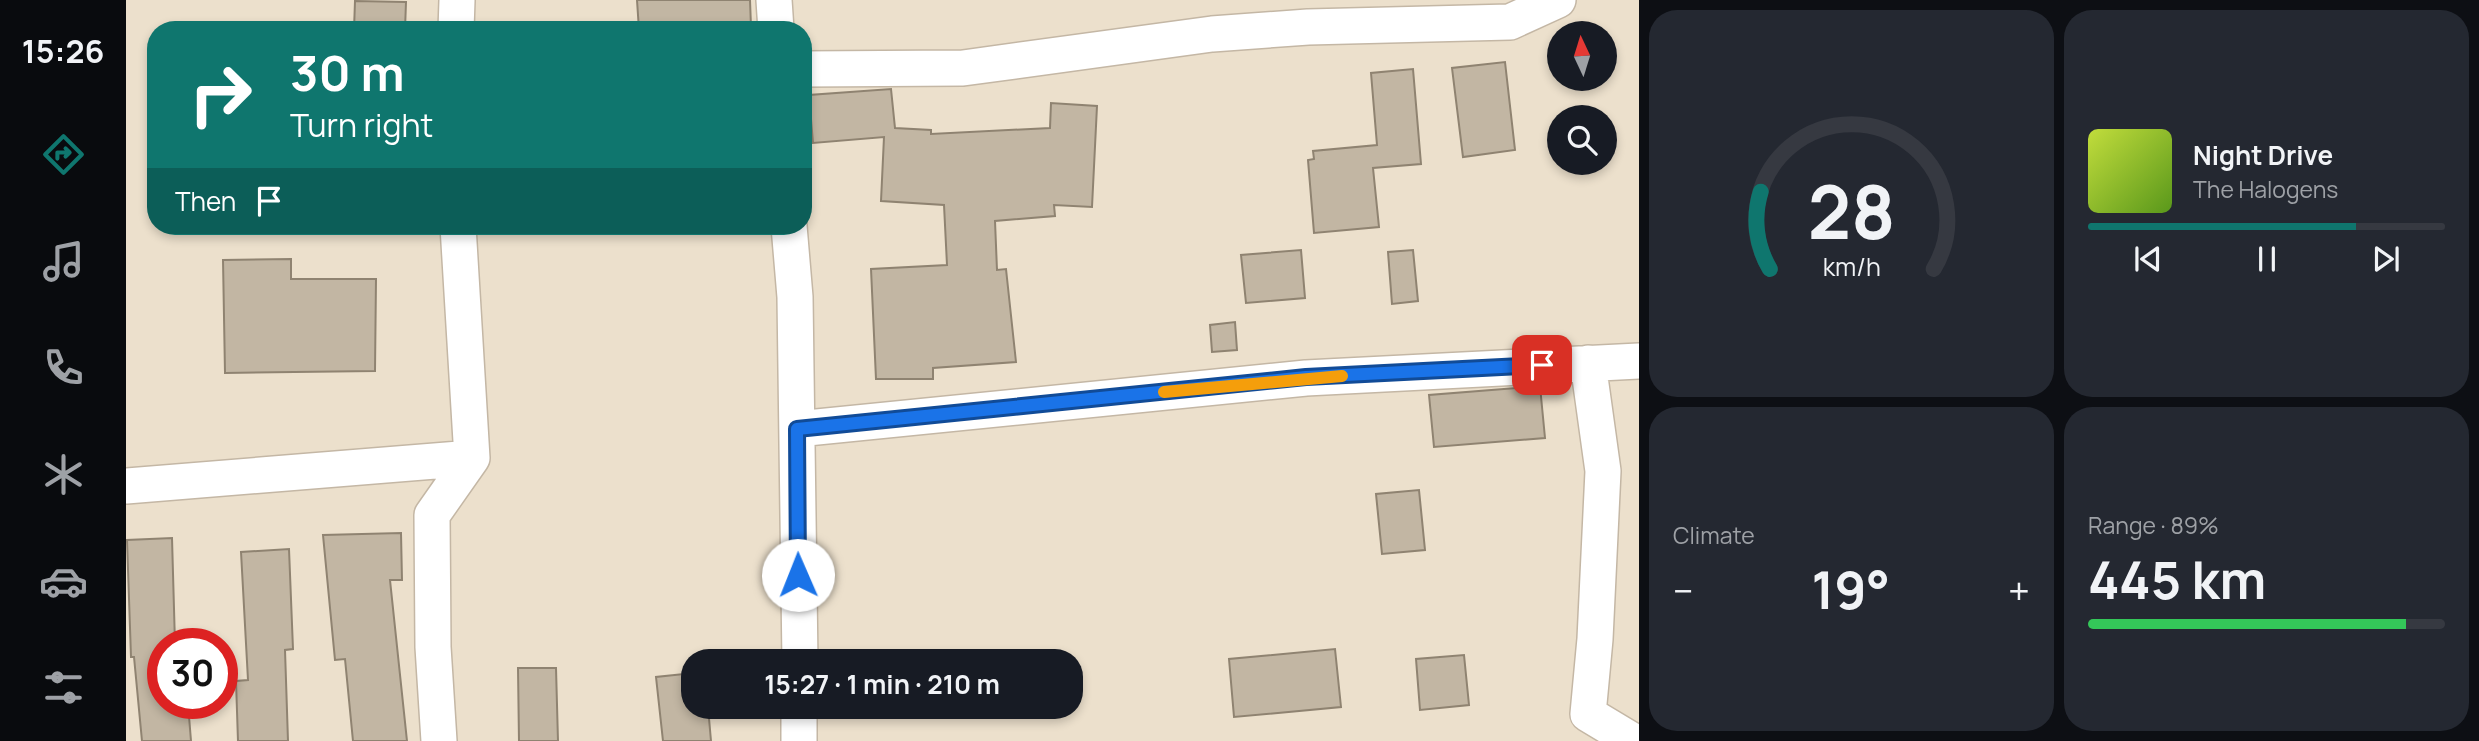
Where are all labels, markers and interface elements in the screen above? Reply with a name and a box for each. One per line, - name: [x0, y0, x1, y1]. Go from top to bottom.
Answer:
- north arrow: [1547, 21, 1617, 91]
- map controls: [1547, 21, 1617, 175]
- text: 15:26: [22, 29, 104, 73]
- text: 30 m: [290, 39, 405, 106]
- icon: right: [175, 49, 266, 140]
- text: Turn right: [290, 103, 433, 147]
- button: search: [1547, 105, 1617, 175]
- icon: directions: [39, 130, 88, 179]
- text: Night Drive: [2193, 137, 2333, 173]
- text: 28: [1808, 162, 1895, 262]
- text: The Halogens: [2193, 173, 2338, 205]
- icon: arrive: [250, 182, 288, 220]
- text: Then: [175, 183, 236, 219]
- icon: music: [39, 237, 88, 286]
- icon: previous: [2129, 240, 2167, 278]
- icon: pause: [2248, 240, 2286, 278]
- icon: next: [2367, 240, 2405, 278]
- text: km/h: [1822, 249, 1881, 284]
- pin: [1512, 335, 1572, 395]
- icon: phone: [39, 343, 88, 392]
- icon: arrive: [1523, 346, 1561, 384]
- icon: climate: [39, 450, 88, 499]
- text: Range · 89%: [2088, 509, 2219, 541]
- text: Climate: [1673, 519, 1755, 551]
- position arrow: [761, 538, 835, 612]
- text: 445 km: [2088, 544, 2266, 615]
- text: 19°: [1812, 554, 1890, 625]
- icon: car: [39, 557, 88, 606]
- text: −: [1673, 564, 1694, 616]
- text: +: [2008, 564, 2030, 616]
- speed limit sign: 30: [147, 628, 238, 719]
- icon: filters: [39, 663, 88, 712]
- text: 15:27 · 1 min · 210 m: [764, 666, 1000, 702]

